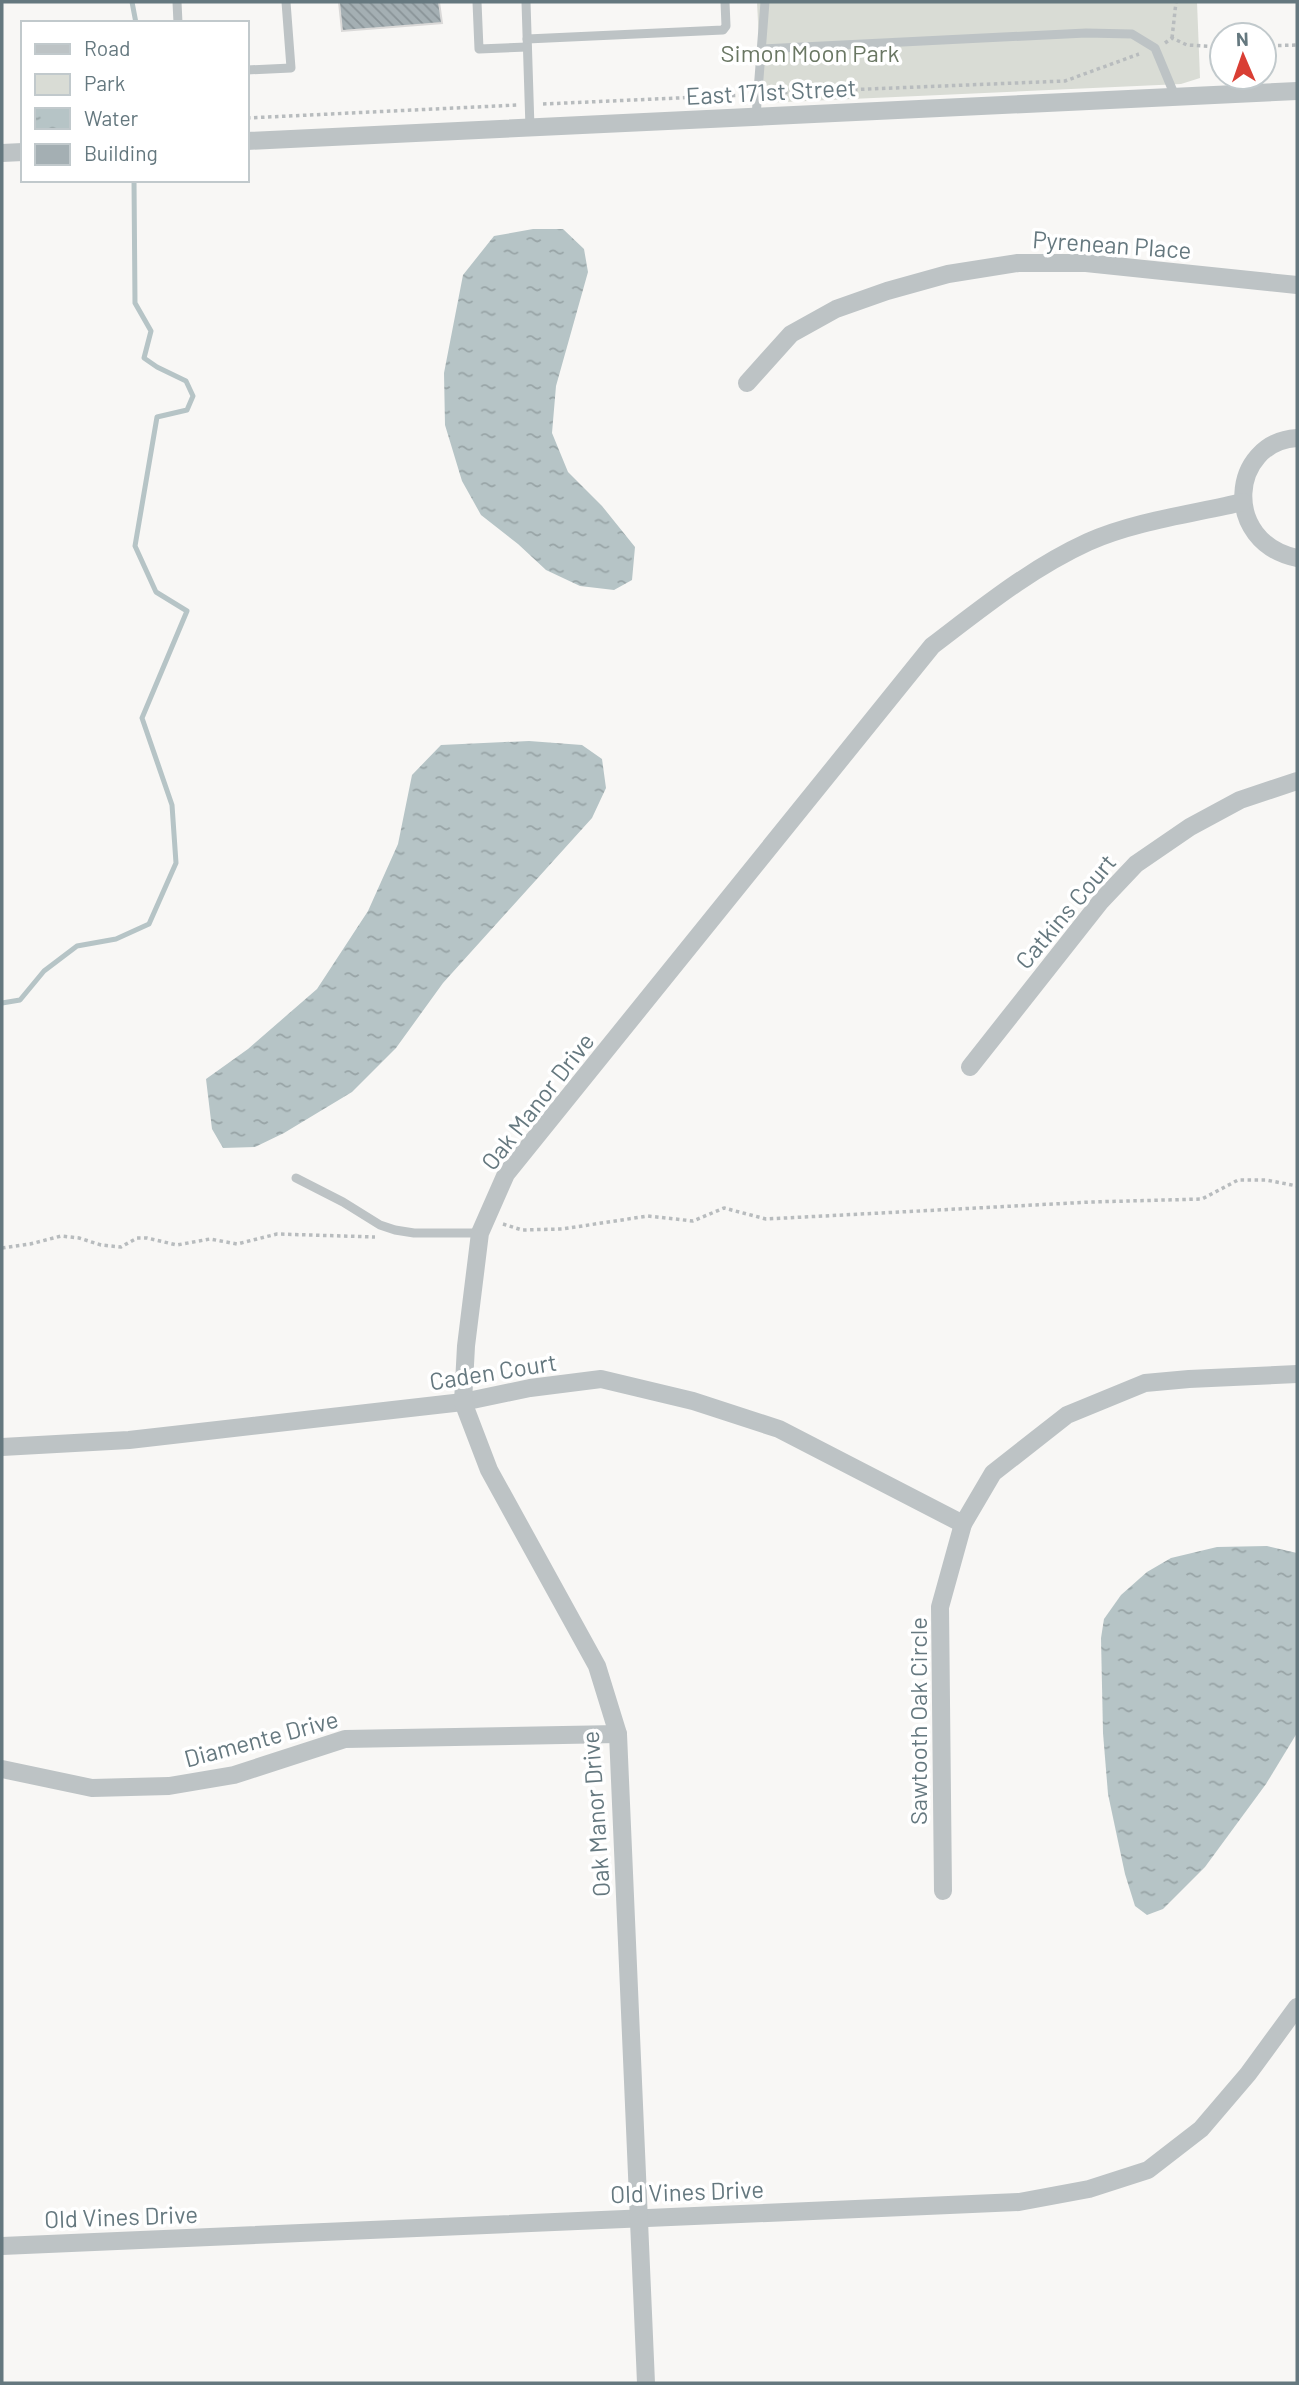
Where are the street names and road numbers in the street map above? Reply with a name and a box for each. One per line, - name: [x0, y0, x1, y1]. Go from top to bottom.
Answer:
- street label: East 171st Street: [685, 72, 857, 110]
- street label: Pyrenean Place: [1032, 224, 1192, 264]
- street label: Catkins Court: [1009, 848, 1121, 974]
- street label: Oak Manor Drive: [474, 1027, 600, 1175]
- street label: Caden Court: [427, 1347, 559, 1395]
- street label: Sawtooth Oak Circle: [903, 1617, 932, 1825]
- street label: Diamente Drive: [181, 1704, 341, 1772]
- street label: Oak Manor Drive: [575, 1730, 615, 1898]
- street label: Old Vines Drive: [610, 2174, 764, 2208]
- street label: Old Vines Drive: [44, 2199, 198, 2233]

